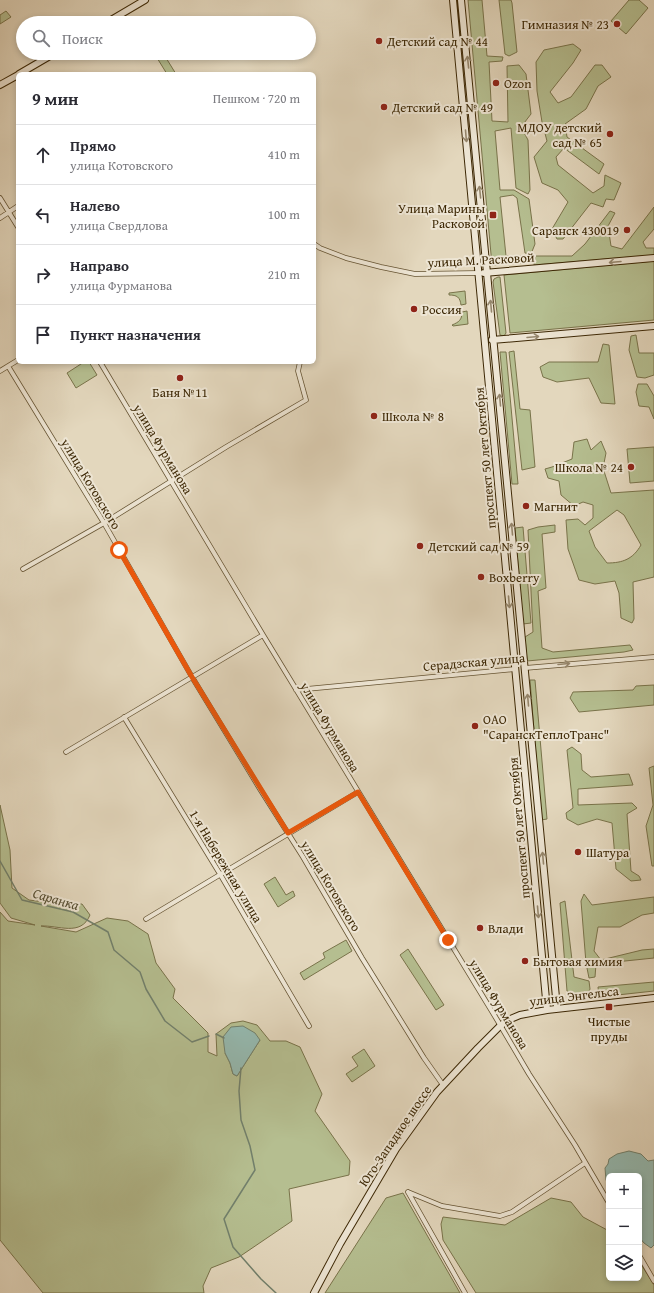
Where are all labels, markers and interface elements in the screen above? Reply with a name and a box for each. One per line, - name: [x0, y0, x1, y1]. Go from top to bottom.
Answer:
- place label: Гимназия № 23: [521, 15, 609, 34]
- search box: [16, 16, 316, 60]
- marker: Гимназия № 23: [612, 19, 622, 29]
- icon: search: [30, 27, 52, 49]
- text: Поиск: [62, 28, 103, 49]
- place label: Детский сад № 44: [386, 32, 488, 51]
- marker: Детский сад № 44: [374, 36, 384, 46]
- one-way arrow: [464, 56, 471, 69]
- place label: Ozon: [504, 74, 532, 93]
- marker: Ozon: [491, 78, 501, 88]
- text: 9 мин: [32, 86, 78, 111]
- text: Пешком · 720 m: [213, 89, 300, 108]
- place label: Детский сад № 49: [391, 98, 493, 117]
- marker: Детский сад № 49: [379, 102, 389, 112]
- place label: МДОУ детский сад № 65: [517, 118, 602, 152]
- one-way arrow: [462, 129, 470, 142]
- marker: МДОУ детский сад № 65: [605, 129, 615, 139]
- text: Прямо: [70, 135, 116, 156]
- icon: ahead: [32, 144, 54, 166]
- text: 410 m: [268, 145, 300, 164]
- text: улица Котовского: [70, 156, 173, 175]
- one-way arrow: [477, 186, 484, 199]
- text: Налево: [70, 195, 120, 216]
- place label: Улица Марины Расковой: [398, 199, 485, 233]
- icon: left: [32, 204, 54, 226]
- text: 100 m: [268, 205, 300, 224]
- marker: Улица Марины Расковой: [488, 210, 498, 220]
- text: улица Свердлова: [70, 216, 168, 235]
- place label: Саранск 430019: [532, 221, 619, 240]
- marker: Саранск 430019: [622, 225, 632, 235]
- street label: улица М. Расковой: [426, 248, 535, 272]
- text: Направо: [70, 255, 129, 276]
- one-way arrow: [609, 258, 622, 265]
- icon: right: [32, 264, 54, 286]
- text: 210 m: [268, 265, 300, 284]
- text: улица Фурманова: [70, 276, 172, 295]
- place label: Россия: [422, 300, 462, 319]
- one-way arrow: [488, 300, 495, 313]
- marker: Россия: [409, 304, 419, 314]
- icon: arrive: [32, 324, 54, 346]
- text: Пункт назначения: [70, 324, 201, 345]
- one-way arrow: [526, 333, 539, 340]
- marker: Баня №11: [175, 373, 185, 383]
- place label: Баня №11: [152, 383, 208, 402]
- street label: проспект 50 лет Октября: [469, 386, 501, 529]
- one-way arrow: [496, 394, 504, 407]
- street label: улица Фурманова: [128, 399, 198, 498]
- place label: Школа № 8: [382, 407, 444, 426]
- marker: Школа № 8: [369, 411, 379, 421]
- street label: улица Котовского: [56, 434, 126, 533]
- place label: Школа № 24: [555, 458, 623, 477]
- marker: Школа № 24: [626, 462, 636, 472]
- place label: Магнит: [534, 497, 578, 516]
- marker: Магнит: [521, 501, 531, 511]
- one-way arrow: [509, 523, 516, 536]
- place label: Детский сад № 59: [427, 537, 529, 556]
- route start: [110, 541, 128, 559]
- marker: Детский сад № 59: [415, 541, 425, 551]
- place label: Boxberry: [489, 568, 540, 587]
- marker: Boxberry: [476, 572, 486, 582]
- one-way arrow: [505, 595, 513, 608]
- street label: Серадзская улица: [422, 648, 527, 676]
- one-way arrow: [557, 661, 570, 668]
- street label: улица Фурманова: [295, 677, 365, 776]
- one-way arrow: [525, 694, 532, 707]
- place label: ОАО "СаранскТеплоТранс": [483, 710, 609, 744]
- marker: ОАО "СаранскТеплоТранс": [470, 721, 480, 731]
- street label: проспект 50 лет Октября: [503, 756, 535, 899]
- street label: 1-я Набережная улица: [185, 806, 268, 927]
- street label: улица Котовского: [296, 836, 366, 935]
- place label: Шатура: [586, 843, 630, 862]
- marker: Шатура: [573, 847, 583, 857]
- one-way arrow: [540, 852, 547, 865]
- water label: Саранка: [31, 883, 82, 915]
- one-way arrow: [534, 905, 542, 918]
- place label: Влади: [488, 919, 524, 938]
- marker: Влади: [475, 923, 485, 933]
- route end: [439, 931, 457, 949]
- place label: Бытовая химия: [533, 952, 623, 971]
- street label: улица Фурманова: [464, 954, 534, 1053]
- marker: Бытовая химия: [520, 956, 530, 966]
- street label: улица Энгельса: [527, 981, 621, 1011]
- marker: Чистые пруды: [604, 1002, 614, 1012]
- place label: Чистые пруды: [588, 1012, 630, 1046]
- street label: Юго-Западное шоссе: [354, 1082, 436, 1190]
- map controls: [606, 1173, 642, 1281]
- button: +: [606, 1173, 642, 1209]
- button: −: [606, 1209, 642, 1245]
- button: layers: [606, 1245, 642, 1281]

